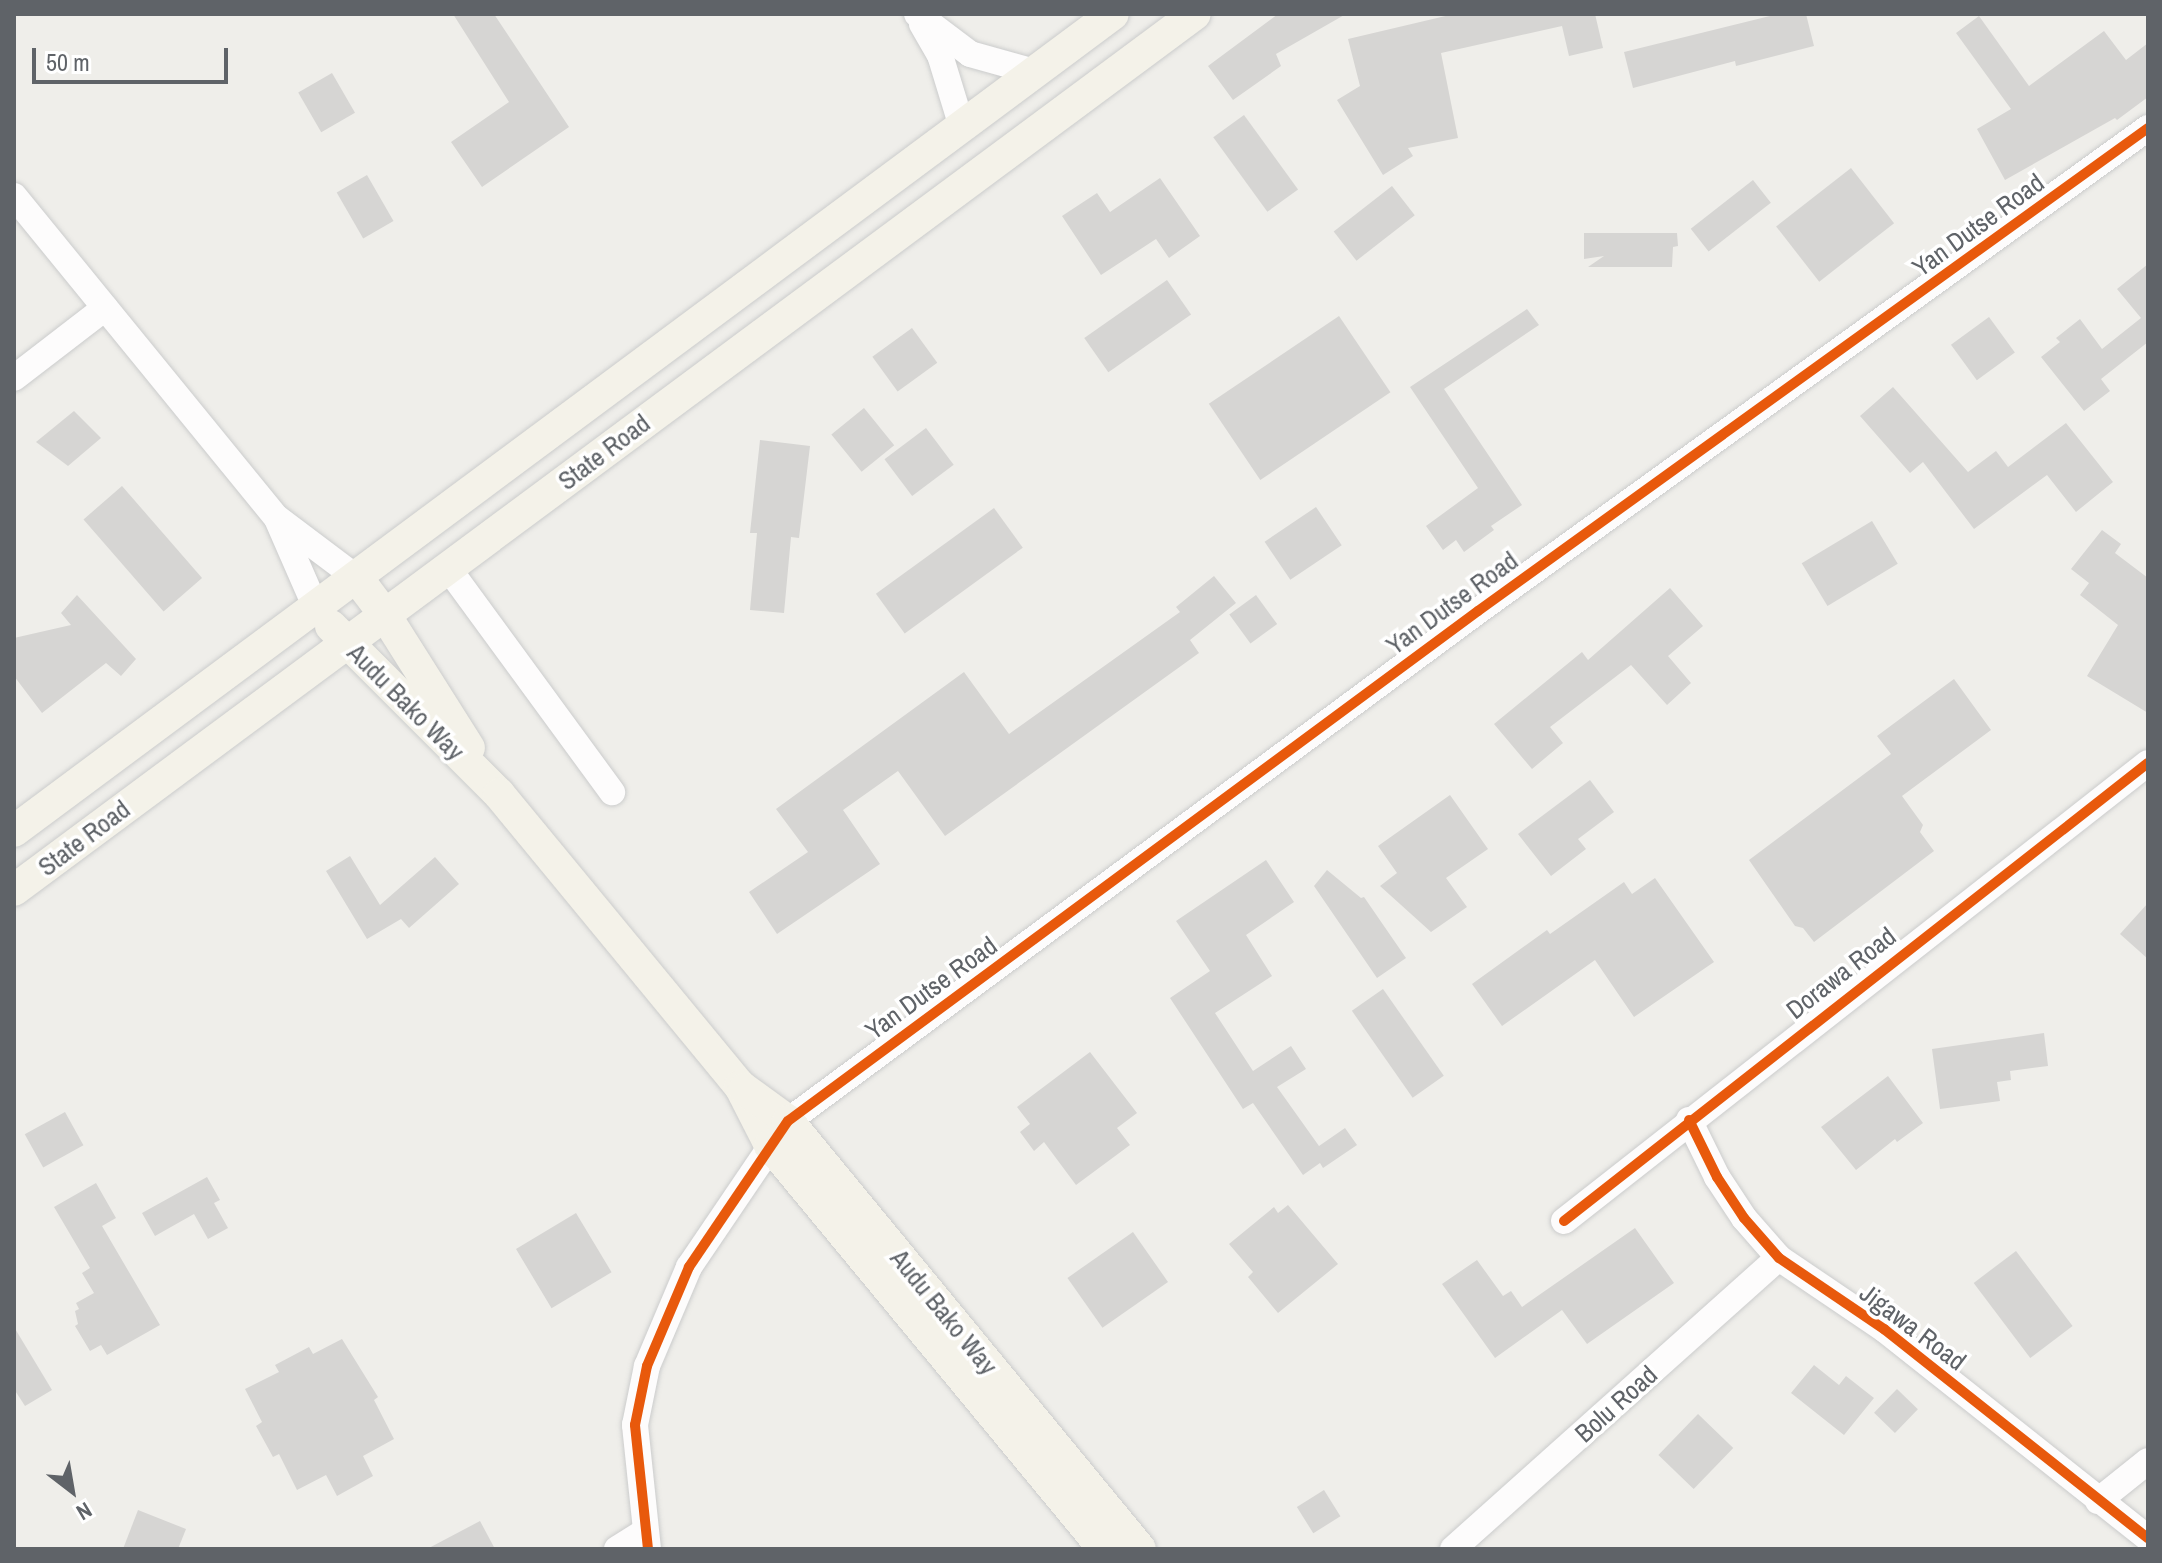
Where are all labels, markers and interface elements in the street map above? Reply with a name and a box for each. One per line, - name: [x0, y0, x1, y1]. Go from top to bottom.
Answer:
- scale bar: [36, 32, 232, 82]
- text: 50 m: [46, 46, 90, 78]
- street label: Yan Dutse Road: [1906, 167, 2050, 283]
- street label: State Road: [552, 407, 656, 497]
- street label: Yan Dutse Road: [1380, 545, 1524, 661]
- street label: Audu Bako Way: [341, 637, 471, 767]
- street label: State Road: [32, 793, 136, 883]
- street label: Dorawa Road: [1780, 921, 1902, 1025]
- street label: Yan Dutse Road: [859, 930, 1003, 1046]
- street label: Audu Bako Way: [884, 1243, 1004, 1381]
- street label: Jigawa Road: [1854, 1277, 1972, 1377]
- street label: Bolu Road: [1569, 1359, 1663, 1449]
- north arrow: [32, 1451, 112, 1531]
- text: N: [71, 1495, 98, 1528]

